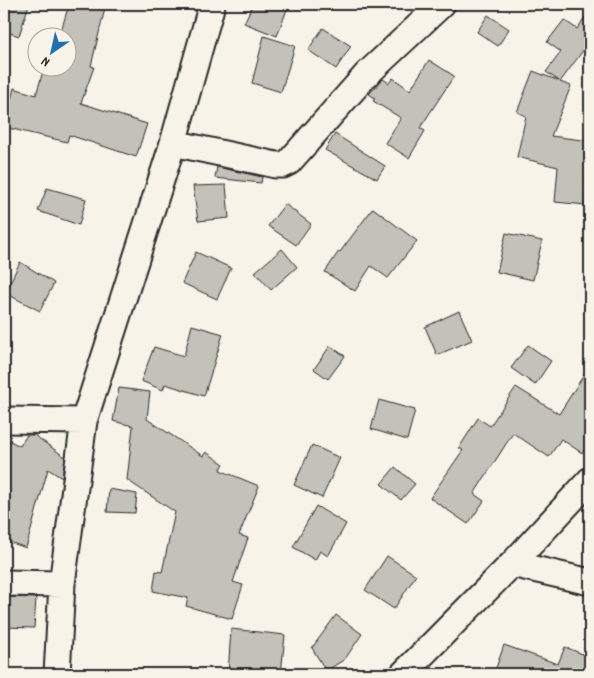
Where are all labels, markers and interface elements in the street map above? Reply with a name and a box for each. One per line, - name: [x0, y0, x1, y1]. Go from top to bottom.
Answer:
- north arrow: [28, 28, 78, 78]
- text: N: [37, 51, 54, 71]

